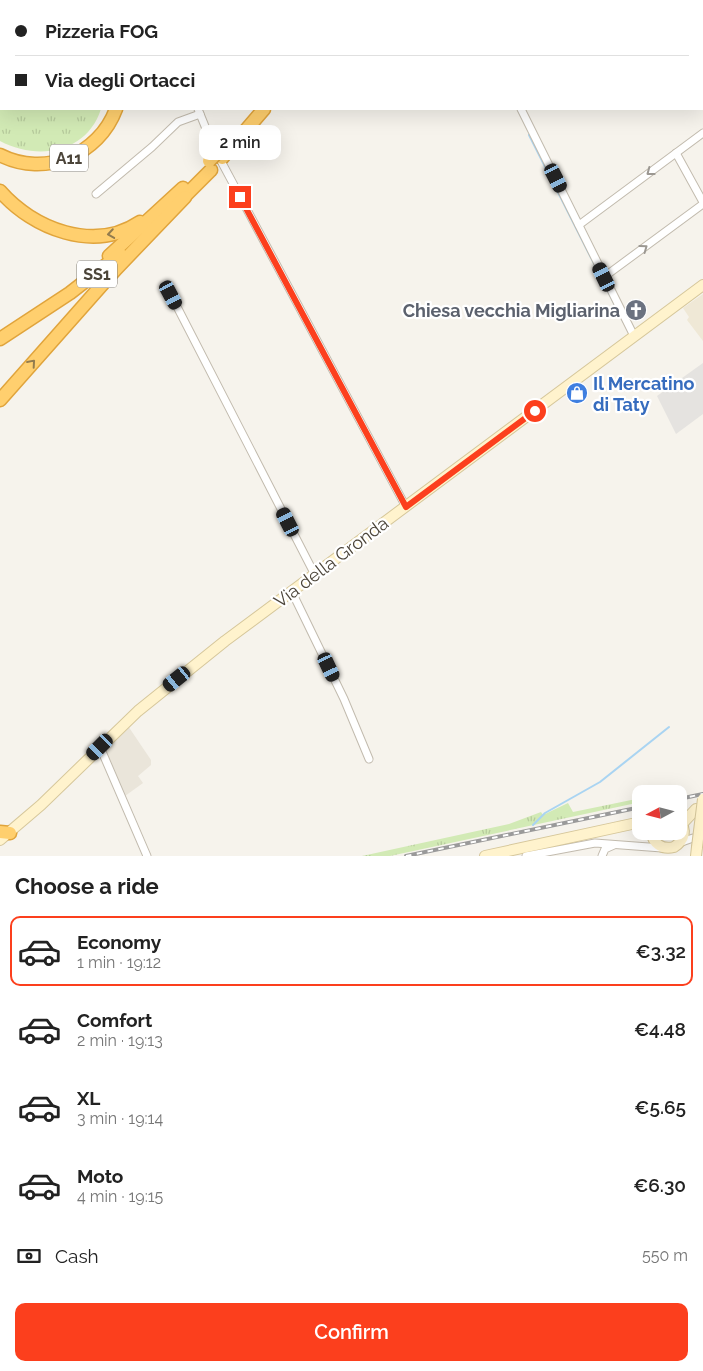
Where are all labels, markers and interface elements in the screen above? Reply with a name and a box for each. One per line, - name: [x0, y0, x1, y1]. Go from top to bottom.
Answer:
- text: Pizzeria FOG: [45, 20, 158, 42]
- text: Via degli Ortacci: [45, 69, 195, 91]
- callout: 2 min: [199, 124, 281, 160]
- text: 2 min: [220, 133, 261, 152]
- road number: A11: [50, 144, 88, 172]
- car: [542, 161, 569, 195]
- one-way arrow: [647, 167, 656, 175]
- route end: [229, 186, 251, 208]
- one-way arrow: [107, 228, 116, 238]
- one-way arrow: [638, 245, 648, 254]
- road number: SS1: [77, 260, 117, 288]
- car: [590, 260, 617, 294]
- car: [157, 278, 184, 312]
- church icon: Chiesa vecchia Migliarina: [624, 298, 648, 322]
- place label: Chiesa vecchia Migliarina: [403, 300, 620, 321]
- one-way arrow: [26, 360, 35, 369]
- place label: Il Mercatino di Taty: [593, 373, 694, 415]
- shop icon: Il Mercatino di Taty: [565, 381, 589, 405]
- route start: [524, 400, 546, 422]
- car: [274, 505, 301, 539]
- street label: Via della Gronda: [270, 512, 392, 612]
- car: [315, 650, 342, 684]
- car: [160, 664, 193, 694]
- car: [84, 731, 115, 763]
- north arrow: [632, 785, 688, 840]
- map controls: [632, 785, 687, 840]
- text: Choose a ride: [15, 873, 159, 899]
- icon: car: [17, 929, 62, 974]
- text: Economy: [77, 931, 161, 953]
- text: €3.32: [636, 940, 686, 962]
- text: 1 min · 19:12: [77, 953, 161, 972]
- icon: car: [17, 1007, 62, 1052]
- text: Comfort: [77, 1009, 152, 1031]
- text: €4.48: [634, 1018, 686, 1040]
- text: 2 min · 19:13: [77, 1031, 163, 1050]
- icon: car: [17, 1085, 62, 1130]
- text: XL: [77, 1087, 100, 1109]
- text: €5.65: [634, 1096, 686, 1118]
- text: 3 min · 19:14: [77, 1109, 163, 1128]
- icon: car: [17, 1163, 62, 1208]
- text: Moto: [77, 1165, 123, 1187]
- text: €6.30: [633, 1174, 686, 1196]
- text: 4 min · 19:15: [77, 1187, 163, 1206]
- icon: cash: [15, 1242, 43, 1270]
- text: Cash: [55, 1245, 99, 1267]
- text: 550 m: [642, 1246, 688, 1265]
- button: Confirm: [15, 1303, 688, 1361]

